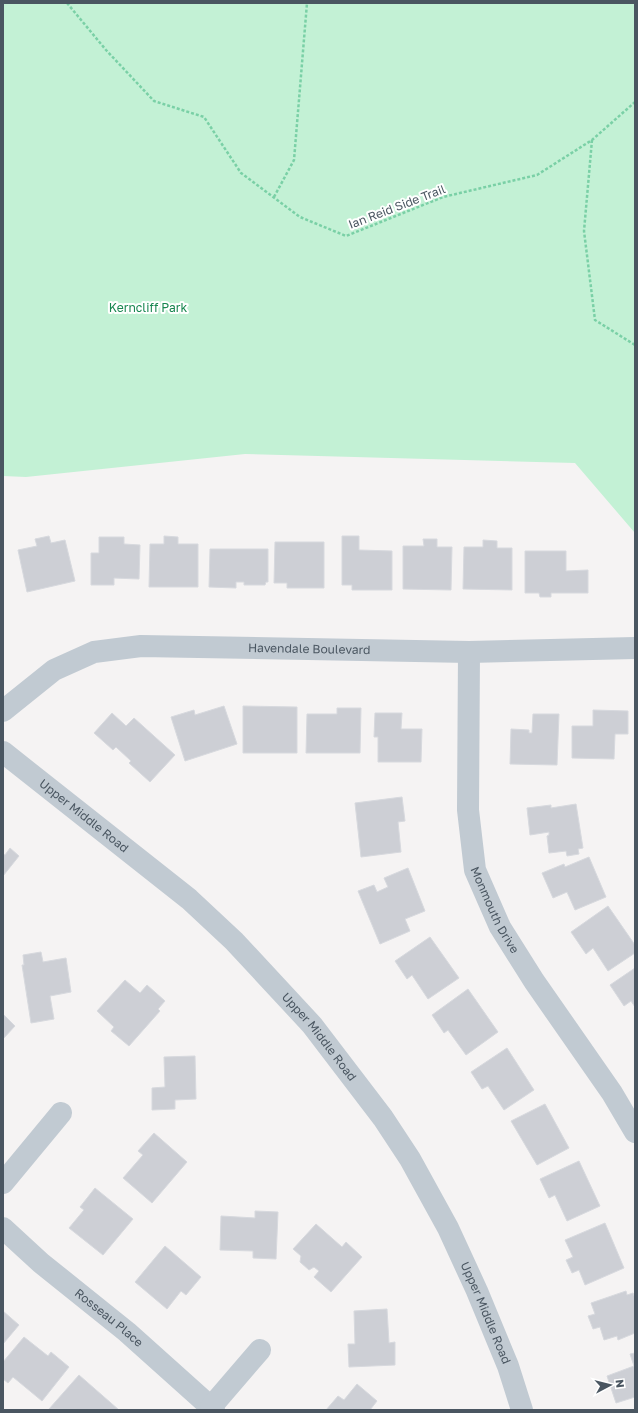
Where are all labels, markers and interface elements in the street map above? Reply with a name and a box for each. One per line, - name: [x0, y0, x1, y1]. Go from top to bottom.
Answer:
- street label: Ian Reid Side Trail: [346, 181, 448, 232]
- park label: Kerncliff Park: [109, 300, 187, 315]
- street label: Havendale Boulevard: [248, 640, 371, 657]
- street label: Upper Middle Road: [36, 776, 132, 855]
- street label: Monmouth Drive: [467, 864, 523, 956]
- street label: Upper Middle Road: [279, 989, 360, 1084]
- street label: Upper Middle Road: [458, 1259, 514, 1366]
- street label: Rosseau Place: [72, 1285, 147, 1350]
- north arrow: [590, 1365, 630, 1405]
- text: N: [613, 1379, 627, 1389]

